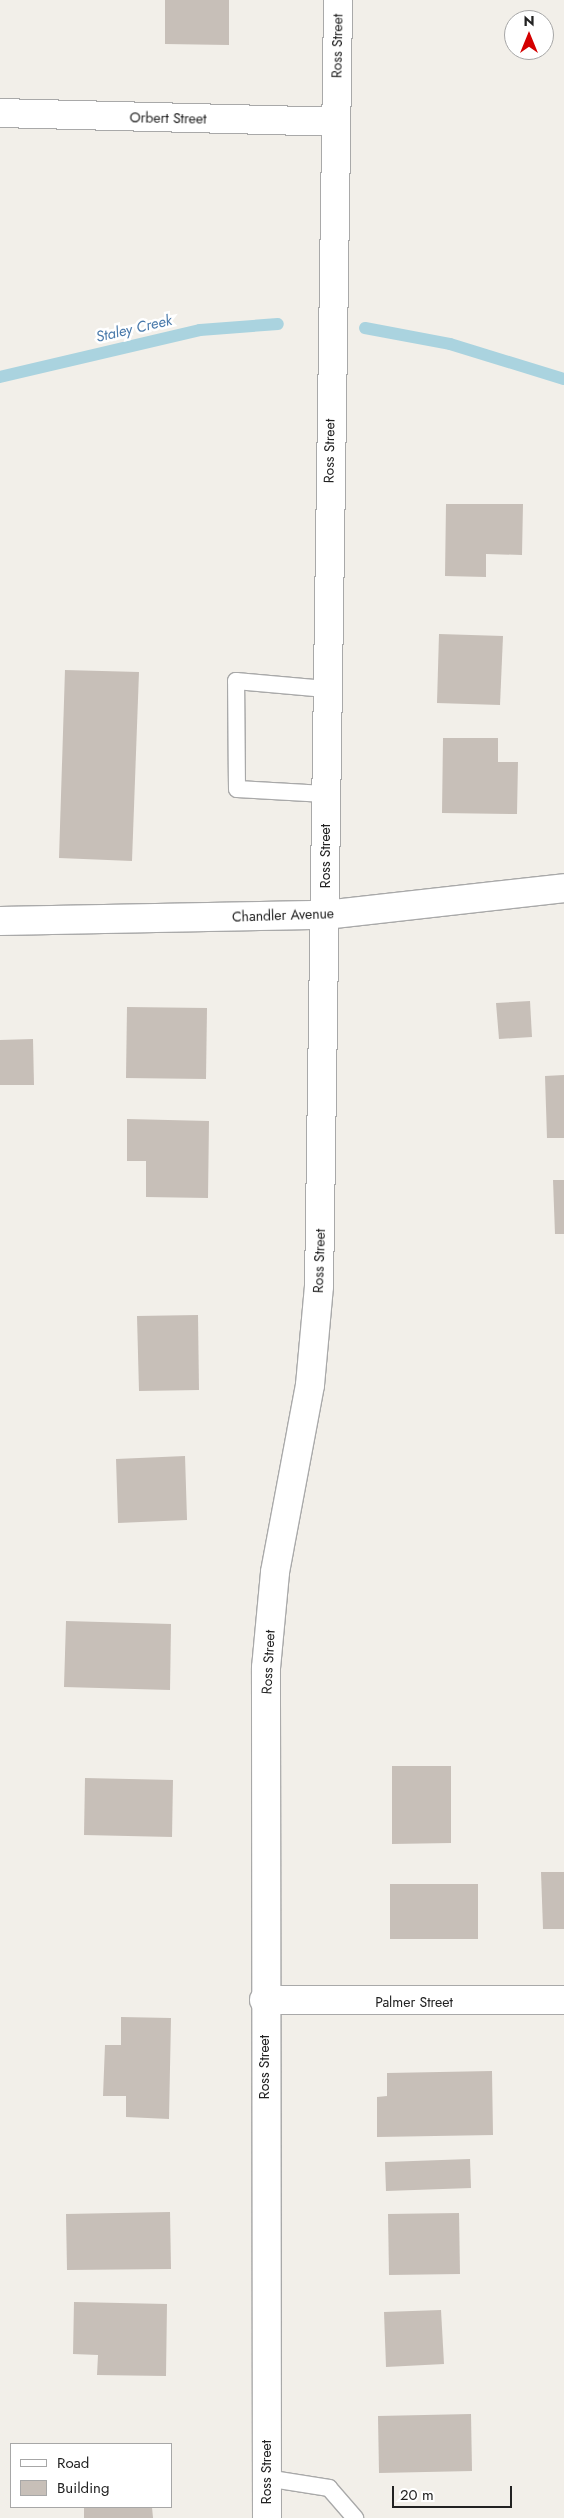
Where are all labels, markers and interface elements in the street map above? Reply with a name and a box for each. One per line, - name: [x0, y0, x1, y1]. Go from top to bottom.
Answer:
- north arrow: [504, 10, 554, 60]
- text: N: [523, 11, 535, 31]
- street label: Ross Street: [328, 14, 346, 78]
- street label: Orbert Street: [129, 109, 207, 127]
- water label: Staley Creek: [94, 312, 174, 346]
- street label: Ross Street: [320, 419, 338, 483]
- street label: Ross Street: [317, 824, 333, 888]
- street label: Chandler Avenue: [232, 905, 334, 925]
- street label: Ross Street: [309, 1229, 329, 1293]
- street label: Ross Street: [258, 1629, 278, 1695]
- street label: Palmer Street: [375, 1994, 453, 2010]
- street label: Ross Street: [256, 2035, 272, 2099]
- street label: Ross Street: [258, 2440, 274, 2504]
- legend: [10, 2443, 172, 2508]
- text: Road: [57, 2452, 89, 2474]
- scale bar: [394, 2476, 514, 2508]
- text: Building: [57, 2477, 109, 2499]
- text: 20 m: [400, 2484, 434, 2506]

